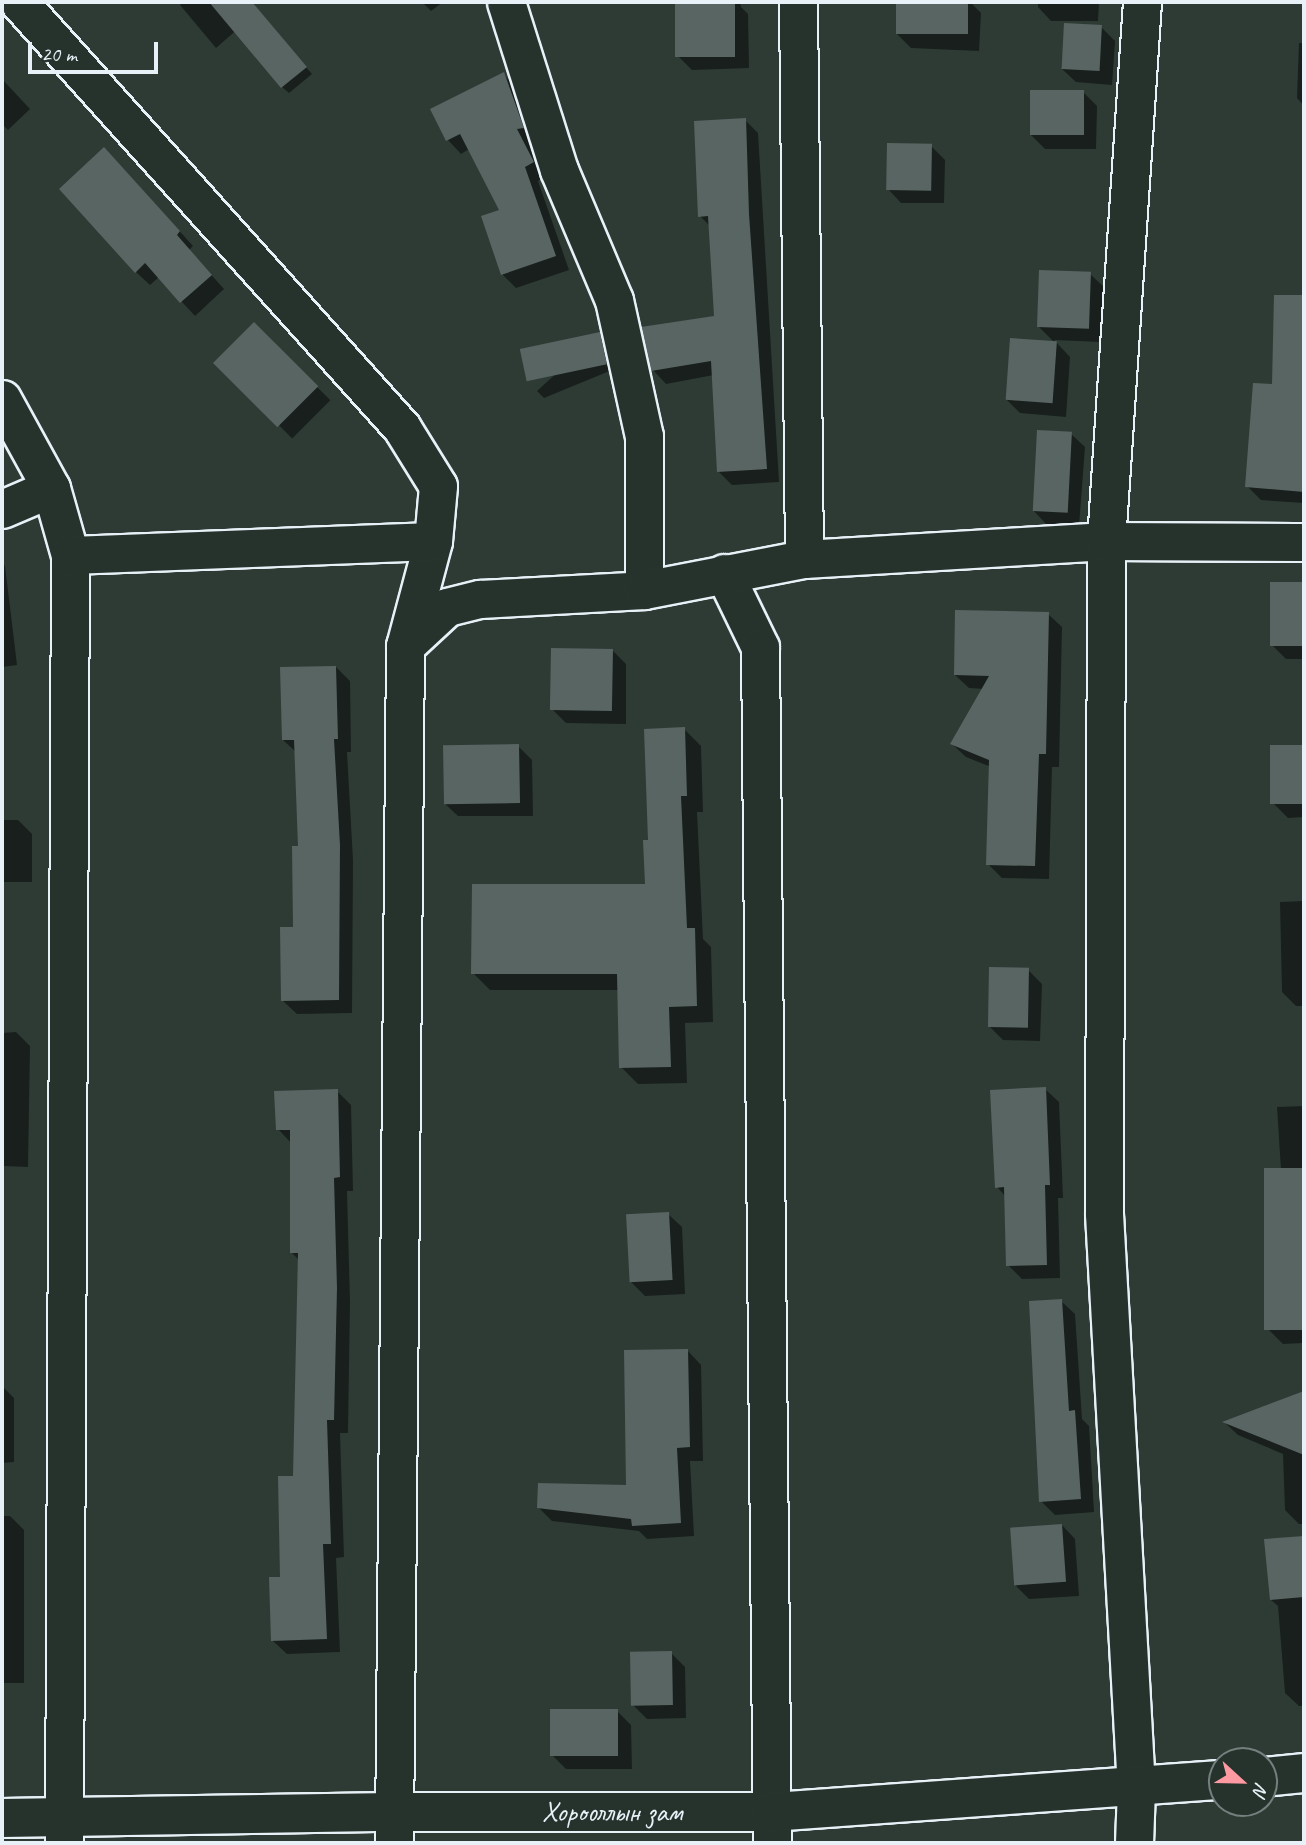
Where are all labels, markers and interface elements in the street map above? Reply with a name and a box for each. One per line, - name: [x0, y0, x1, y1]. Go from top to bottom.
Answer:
- scale bar: [32, 28, 161, 72]
- text: 20 m: [41, 41, 77, 67]
- north arrow: [1208, 1747, 1278, 1817]
- text: N: [1247, 1779, 1274, 1799]
- street label: Хорооллын зам: [542, 1795, 682, 1829]

